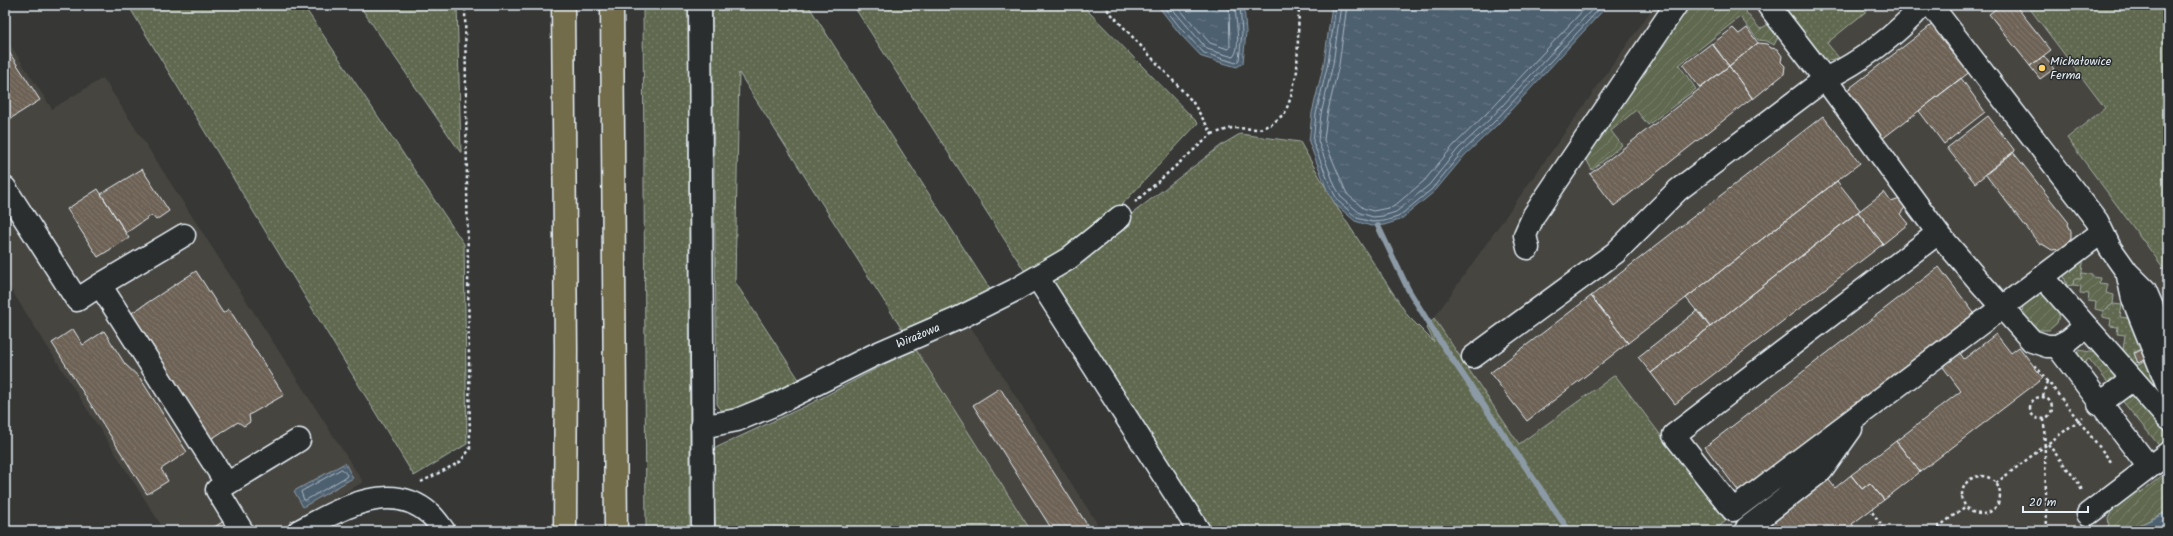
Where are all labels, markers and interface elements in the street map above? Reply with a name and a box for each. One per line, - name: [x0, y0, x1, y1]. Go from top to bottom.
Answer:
- place label: Michałowice Ferma: [2050, 52, 2112, 85]
- marker: Michałowice Ferma: [2037, 63, 2047, 73]
- street label: Wirażowa: [893, 318, 943, 354]
- scale bar: [2023, 488, 2088, 514]
- text: 20 m: [2029, 493, 2057, 512]

